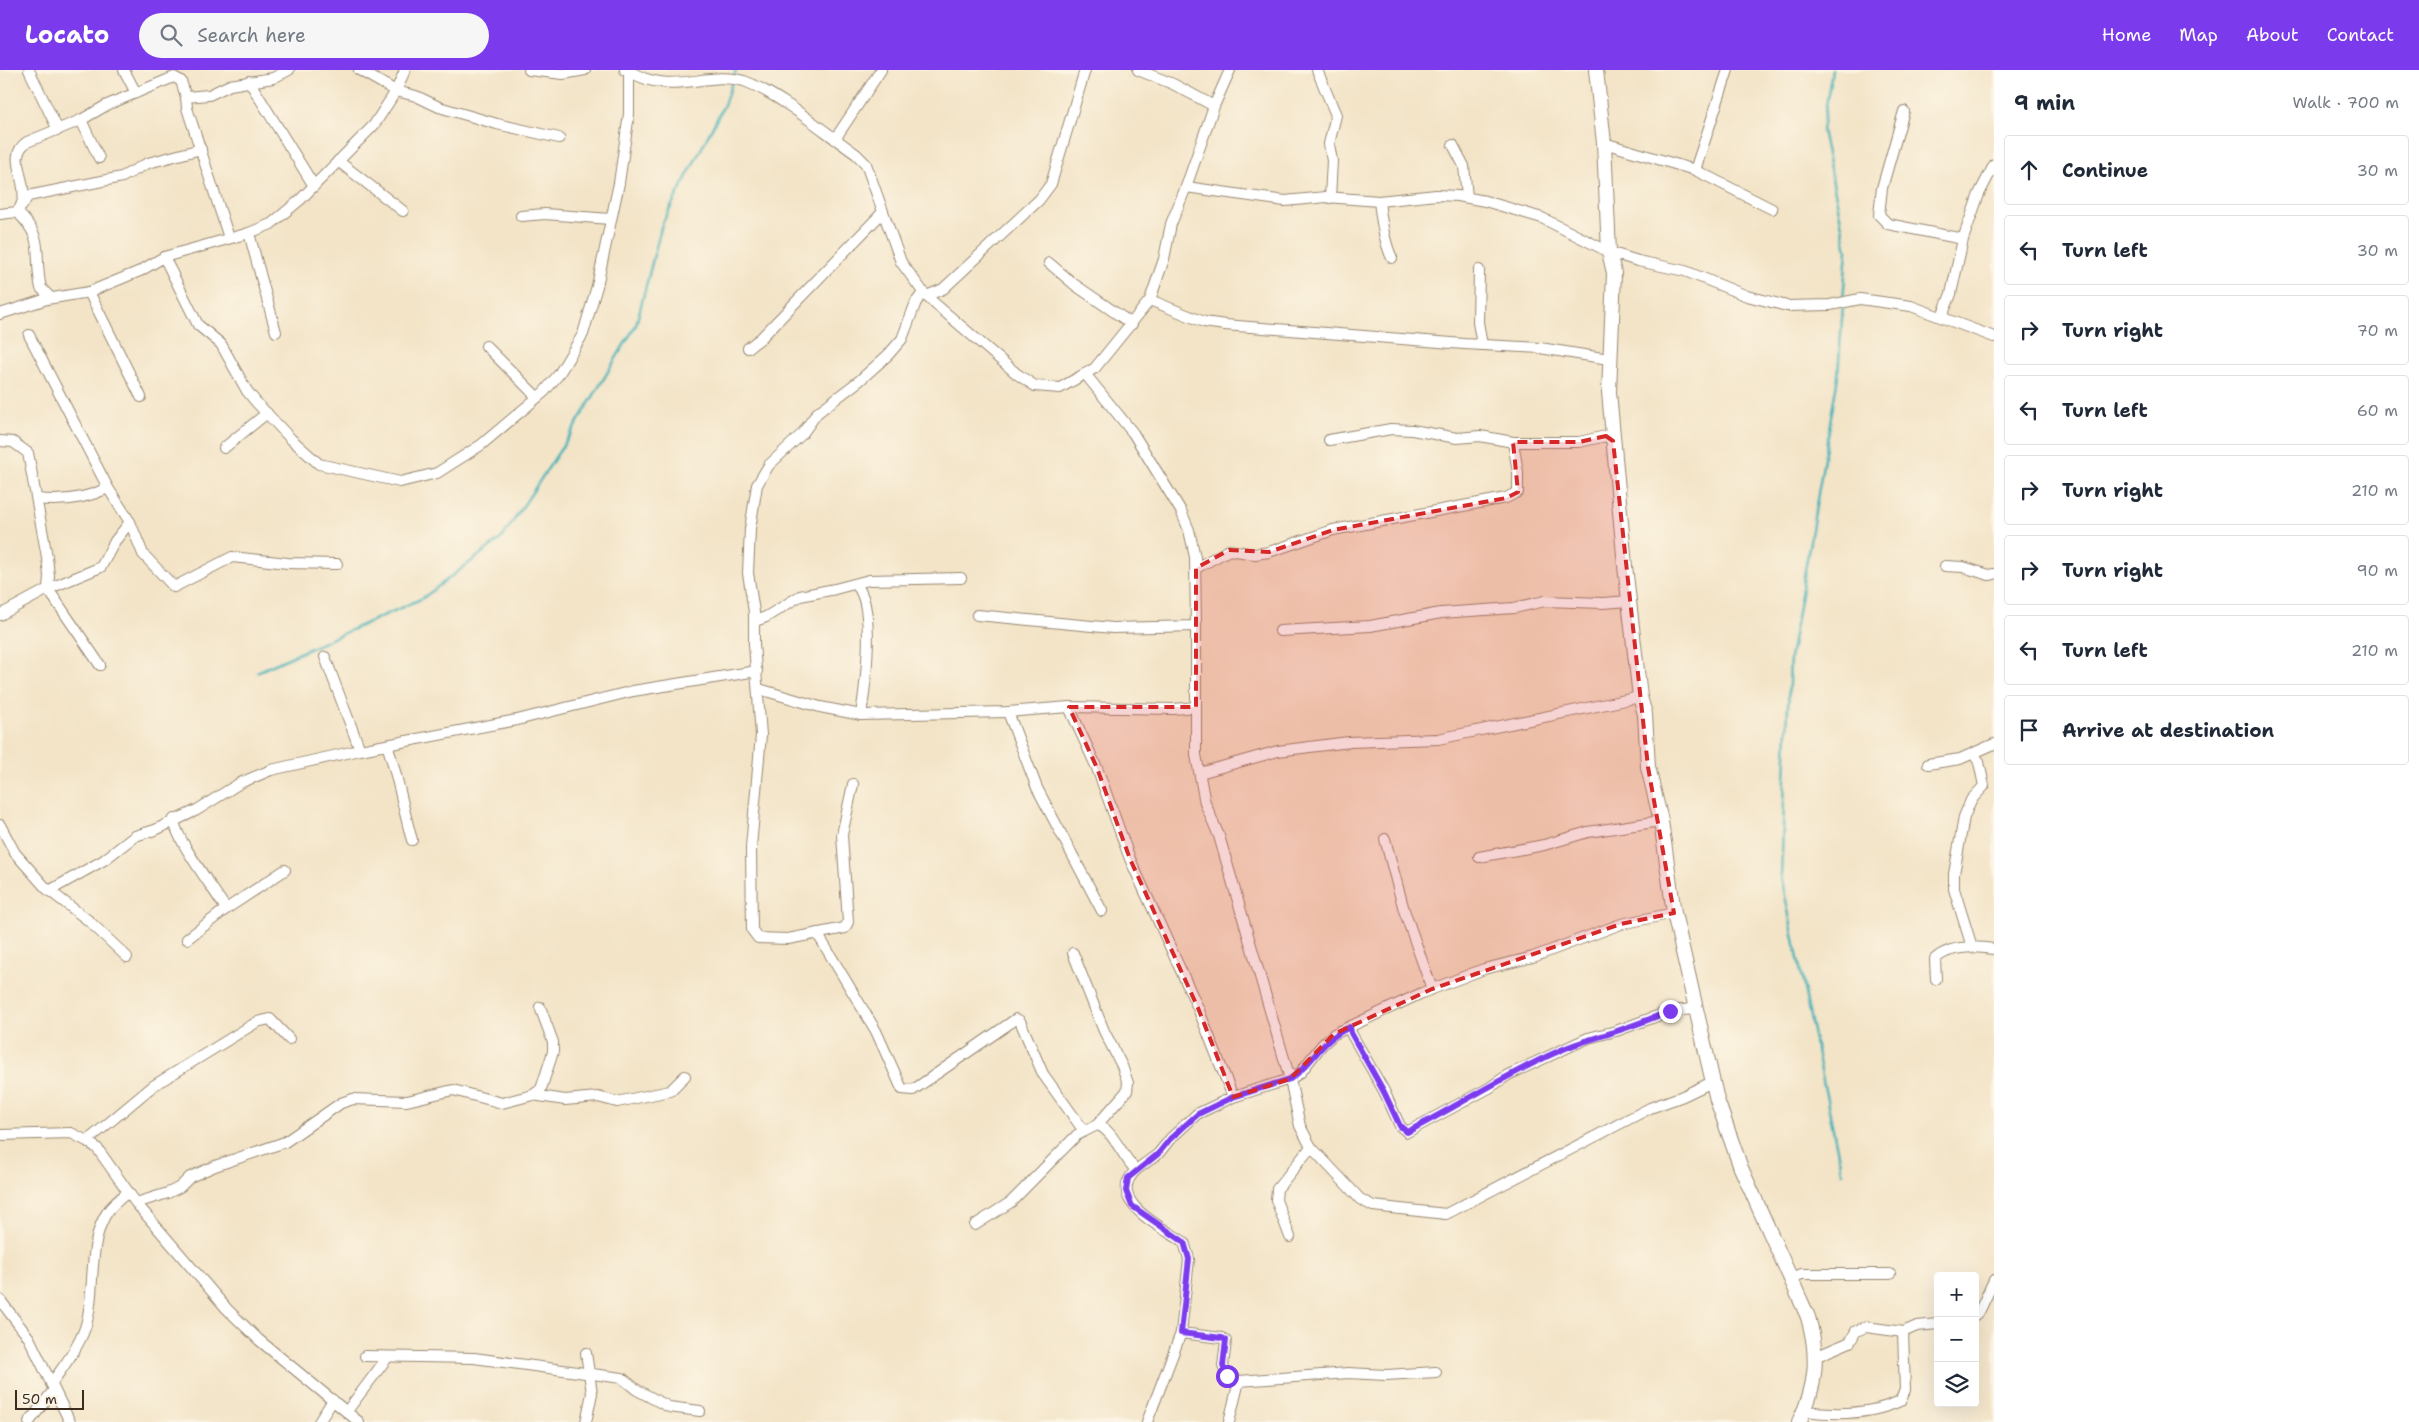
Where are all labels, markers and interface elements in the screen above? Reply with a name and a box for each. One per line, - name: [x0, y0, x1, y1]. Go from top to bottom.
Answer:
- search box: [139, 13, 489, 58]
- text: Locato: [25, 19, 109, 51]
- icon: search: [157, 21, 185, 49]
- text: Search here: [197, 23, 306, 48]
- text: Home: [2102, 23, 2151, 47]
- text: Map: [2179, 23, 2218, 47]
- text: About: [2246, 23, 2299, 47]
- text: Contact: [2327, 23, 2394, 47]
- text: 9 min: [2014, 89, 2075, 117]
- text: Walk · 700 m: [2293, 92, 2399, 113]
- icon: ahead: [2015, 156, 2043, 184]
- text: Continue: [2062, 158, 2148, 183]
- text: 30 m: [2357, 160, 2398, 181]
- icon: left: [2015, 236, 2043, 264]
- text: Turn left: [2062, 238, 2148, 263]
- text: 30 m: [2357, 240, 2398, 261]
- icon: right: [2015, 316, 2043, 344]
- text: Turn right: [2062, 318, 2163, 343]
- text: 70 m: [2357, 320, 2398, 341]
- icon: left: [2015, 396, 2043, 424]
- text: Turn left: [2062, 398, 2148, 423]
- text: 60 m: [2357, 400, 2398, 421]
- icon: right: [2015, 476, 2043, 504]
- text: Turn right: [2062, 478, 2163, 503]
- text: 210 m: [2351, 480, 2398, 501]
- icon: right: [2015, 556, 2043, 584]
- text: Turn right: [2062, 558, 2163, 583]
- text: 90 m: [2357, 560, 2398, 581]
- icon: left: [2015, 636, 2043, 664]
- text: Turn left: [2062, 638, 2148, 663]
- text: 210 m: [2351, 640, 2398, 661]
- icon: arrive: [2015, 716, 2043, 744]
- text: Arrive at destination: [2062, 718, 2274, 743]
- route end: [1659, 1000, 1682, 1023]
- map controls: [1934, 1272, 1979, 1407]
- button: +: [1934, 1272, 1979, 1317]
- button: −: [1934, 1317, 1979, 1362]
- button: layers: [1934, 1362, 1979, 1407]
- route start: [1216, 1365, 1239, 1388]
- scale bar: [15, 1387, 84, 1410]
- text: 50 m: [22, 1390, 57, 1408]

